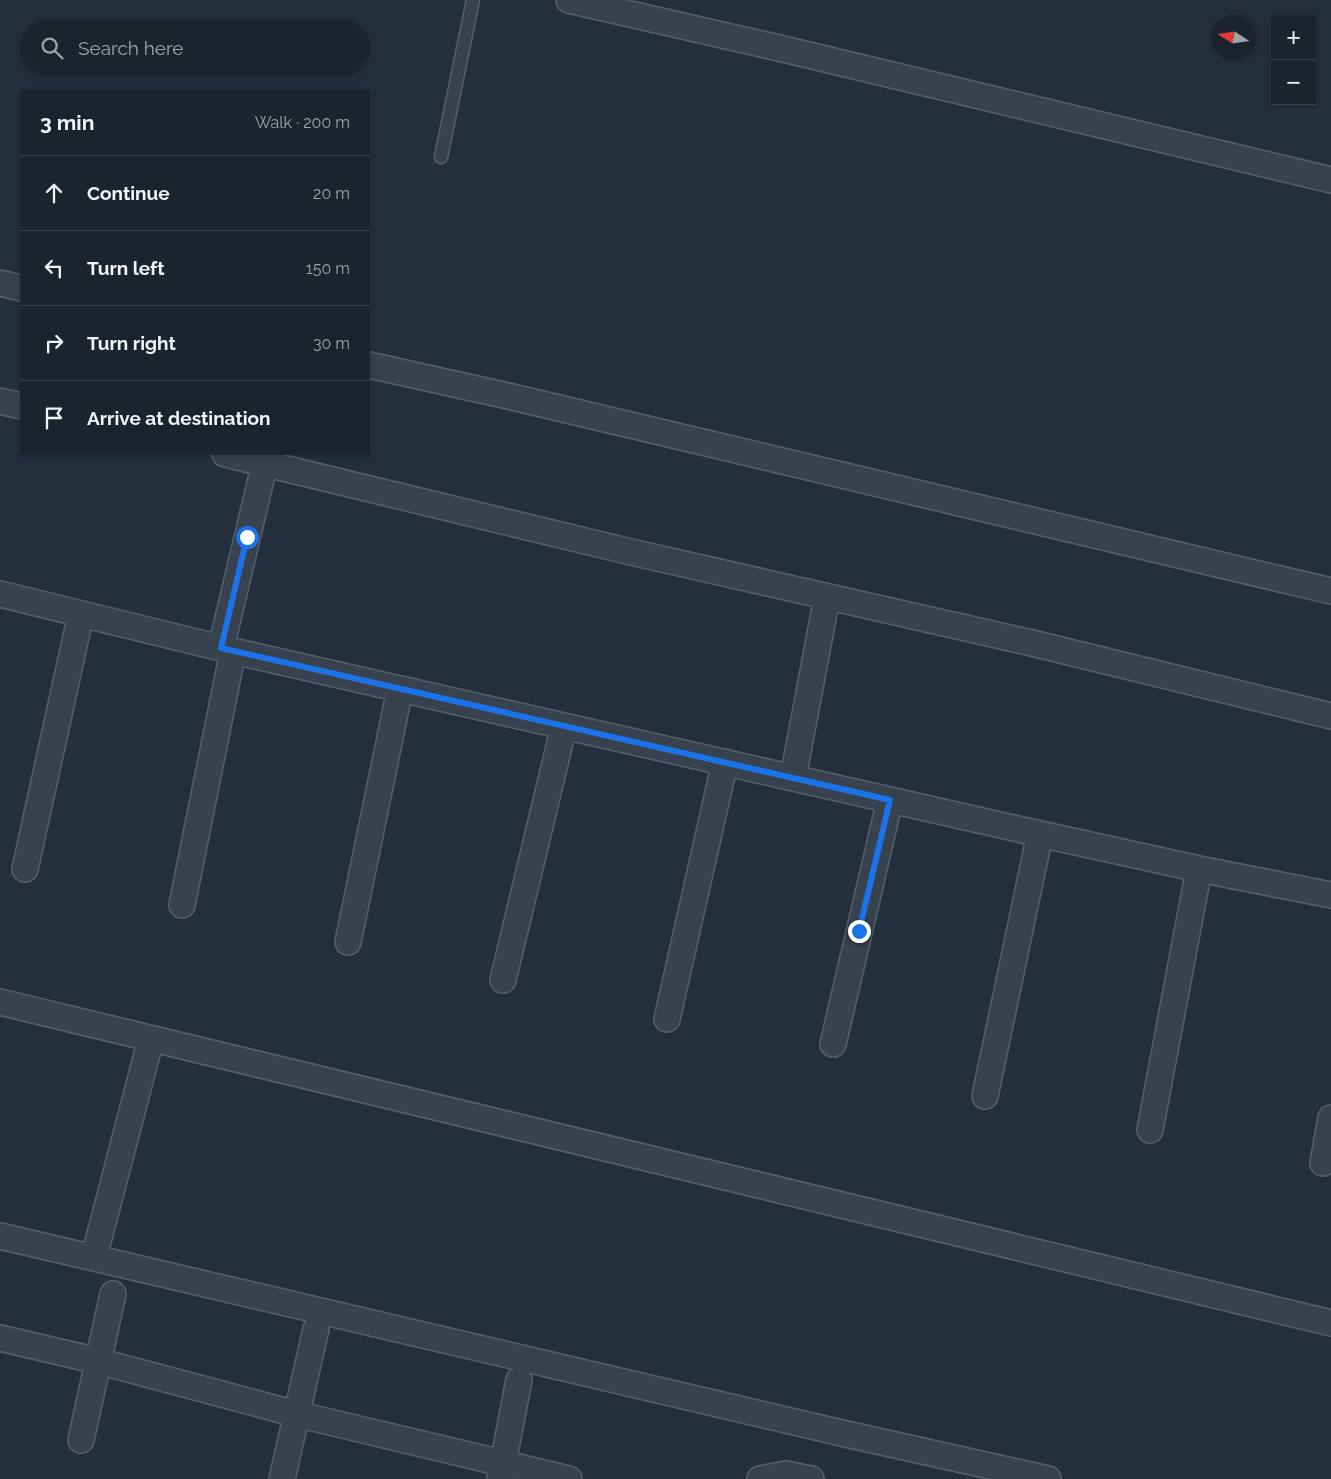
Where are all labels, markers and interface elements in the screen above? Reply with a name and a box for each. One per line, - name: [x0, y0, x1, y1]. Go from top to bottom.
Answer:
- north arrow: [1211, 15, 1256, 60]
- map controls: [1271, 15, 1316, 105]
- button: +: [1271, 15, 1316, 60]
- search box: [20, 20, 370, 75]
- icon: search: [38, 34, 66, 62]
- text: Search here: [78, 37, 184, 59]
- button: −: [1271, 60, 1316, 105]
- text: 3 min: [40, 110, 94, 135]
- text: Walk · 200 m: [255, 113, 350, 132]
- icon: ahead: [40, 179, 68, 207]
- text: Continue: [87, 182, 170, 204]
- text: 20 m: [313, 184, 350, 203]
- icon: left: [40, 254, 68, 282]
- text: Turn left: [87, 257, 164, 279]
- text: 150 m: [306, 259, 350, 278]
- icon: right: [40, 329, 68, 357]
- text: Turn right: [87, 332, 176, 354]
- text: 30 m: [313, 334, 350, 353]
- icon: arrive: [40, 404, 68, 432]
- text: Arrive at destination: [87, 407, 271, 429]
- route start: [236, 526, 259, 549]
- route end: [848, 920, 871, 943]

